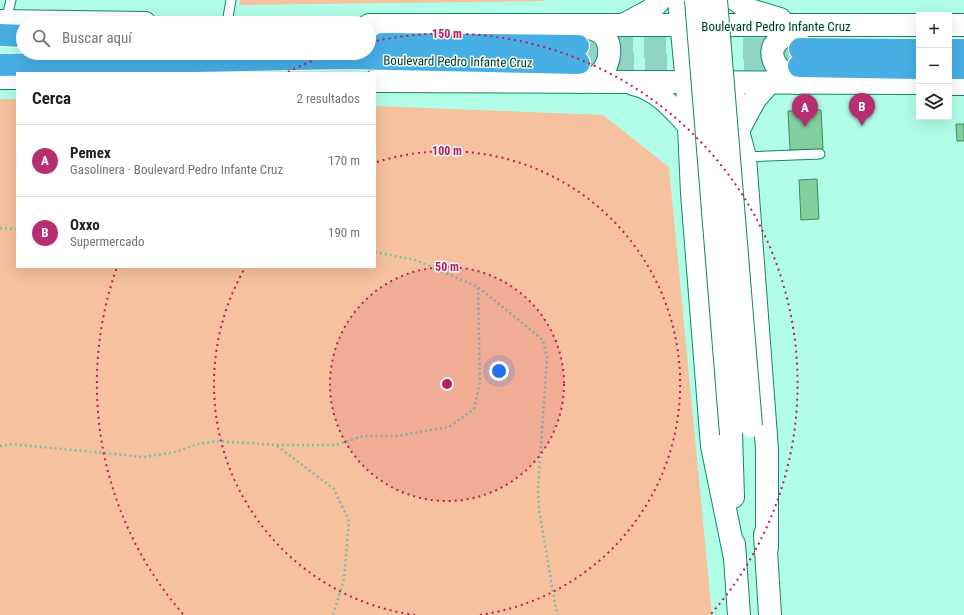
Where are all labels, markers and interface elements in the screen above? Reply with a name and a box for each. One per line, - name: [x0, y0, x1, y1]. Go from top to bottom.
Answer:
- map controls: [916, 12, 952, 120]
- button: +: [916, 12, 952, 48]
- search box: [16, 16, 376, 60]
- street label: Boulevard Pedro Infante Cruz: [701, 19, 851, 34]
- icon: search: [30, 27, 52, 49]
- text: 150 m: [432, 27, 462, 41]
- text: Buscar aquí: [62, 29, 132, 47]
- button: −: [916, 48, 952, 84]
- street label: Boulevard Pedro Infante Cruz: [383, 53, 533, 70]
- button: layers: [916, 84, 952, 120]
- text: Cerca: [32, 88, 71, 108]
- text: 2 resultados: [296, 91, 360, 106]
- pin: B: [849, 93, 875, 126]
- pin: A: [792, 94, 818, 127]
- text: Pemex: [70, 144, 111, 162]
- text: 100 m: [432, 144, 462, 158]
- text: A: [41, 153, 49, 168]
- text: 170 m: [328, 153, 360, 168]
- text: Gasolinera · Boulevard Pedro Infante Cruz: [70, 162, 283, 177]
- text: Oxxo: [70, 216, 100, 234]
- text: B: [41, 225, 49, 240]
- text: 190 m: [328, 225, 360, 240]
- text: Supermercado: [70, 234, 144, 249]
- text: 50 m: [435, 260, 459, 274]
- your location: [489, 361, 509, 381]
- centre of rings: [440, 377, 454, 391]

